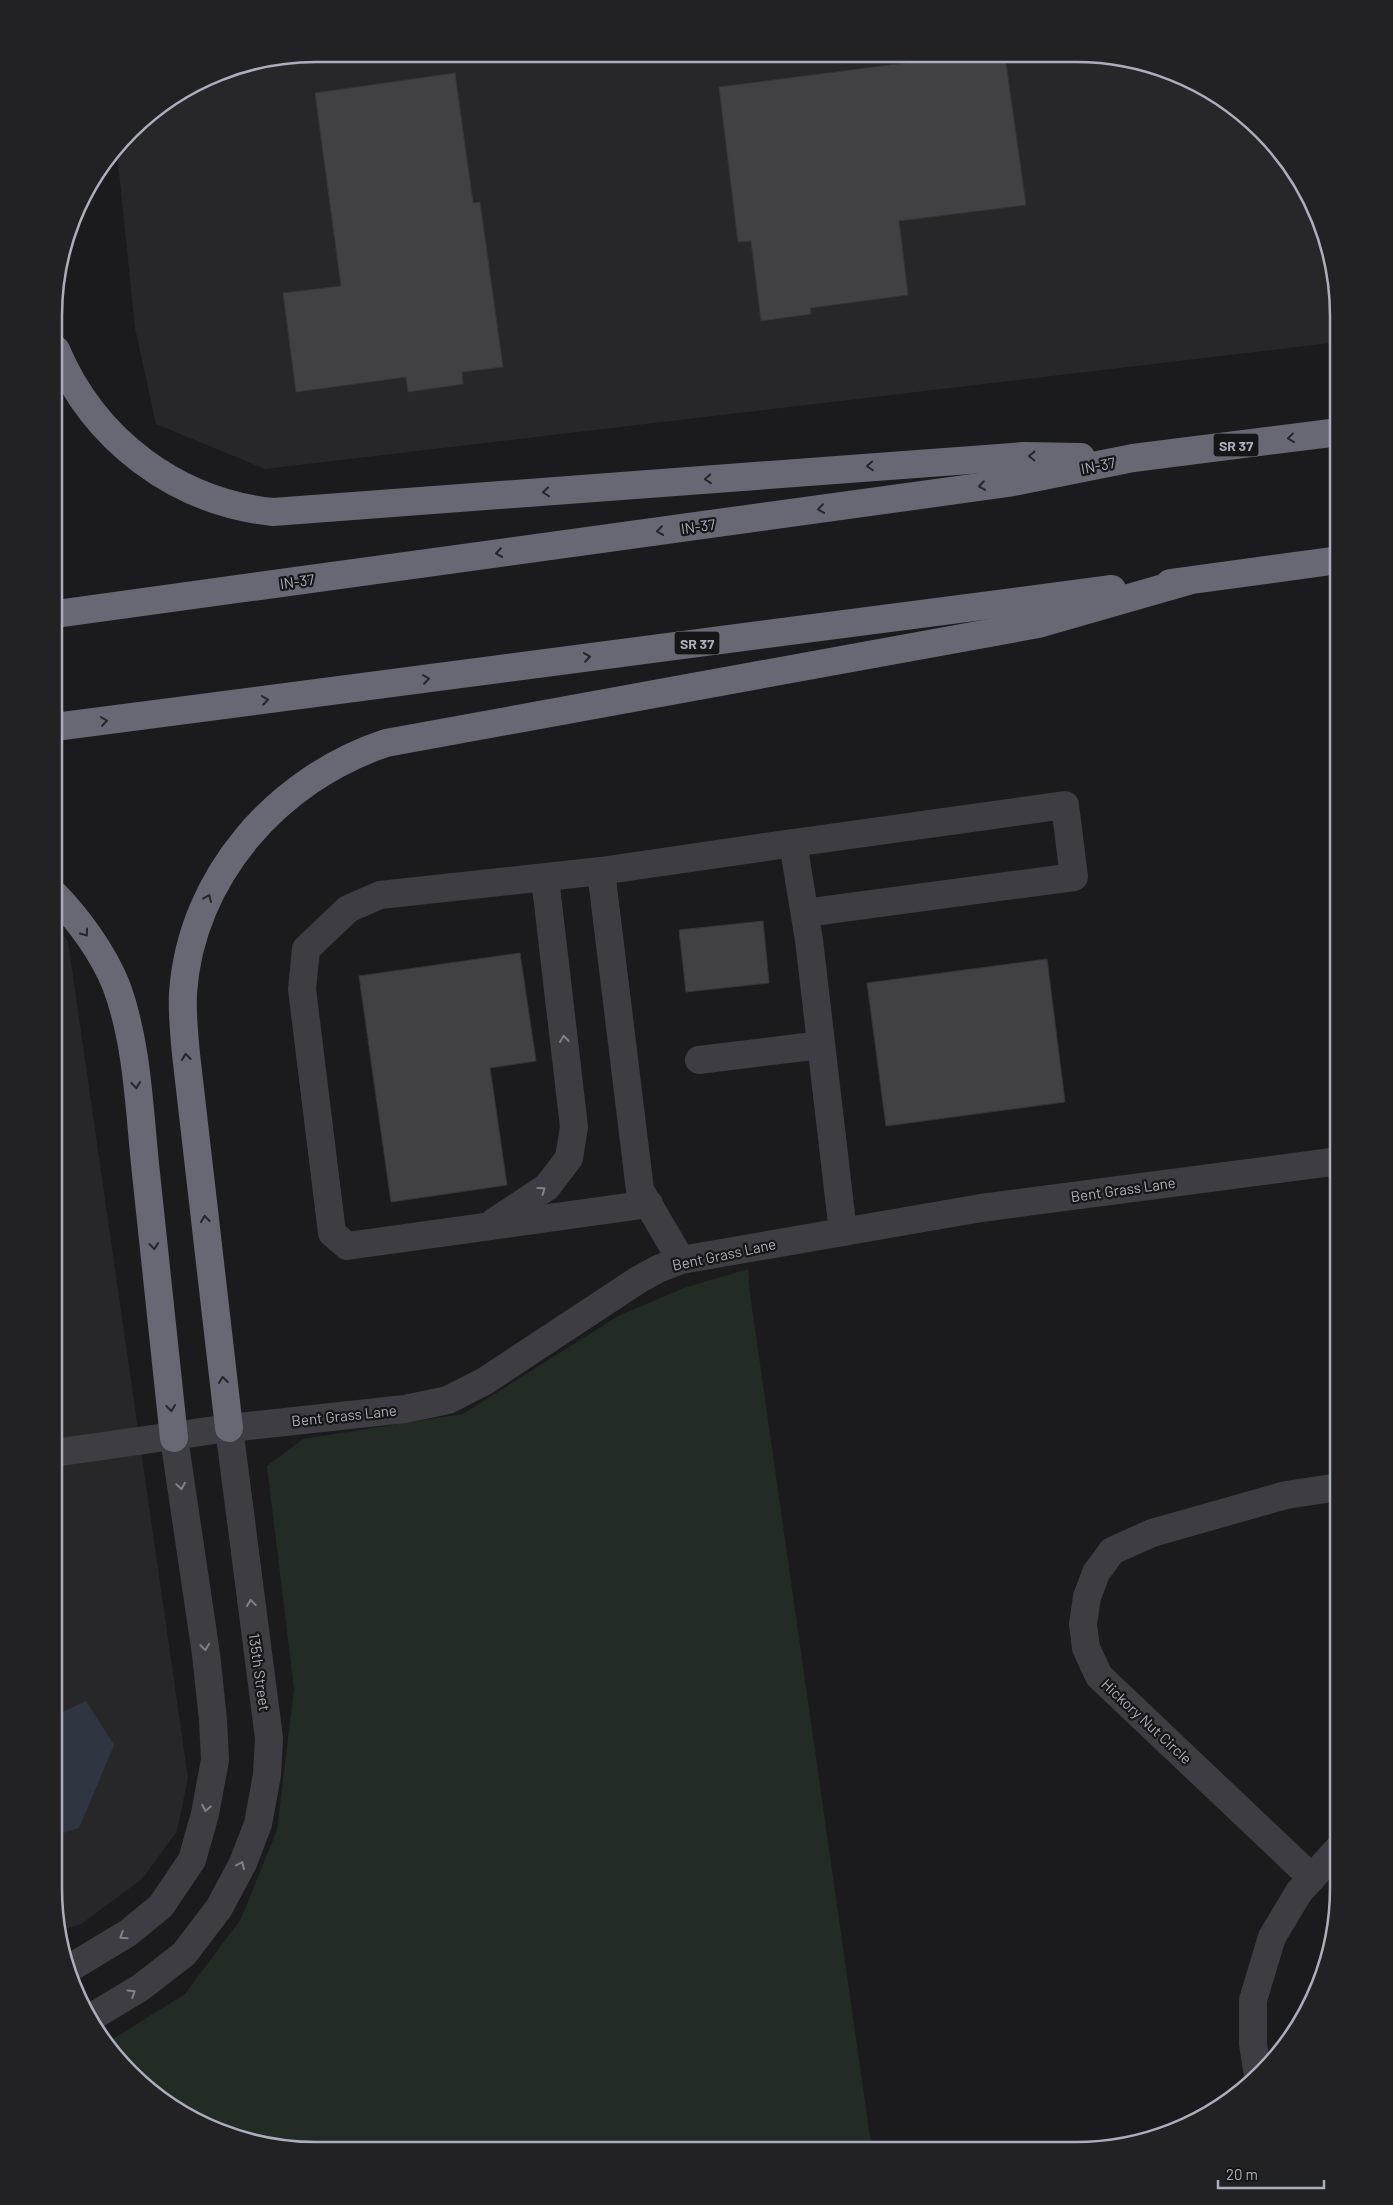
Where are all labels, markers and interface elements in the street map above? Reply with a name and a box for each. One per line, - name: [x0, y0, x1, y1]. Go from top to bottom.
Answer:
- one-way arrow: [1287, 432, 1295, 443]
- road number: SR 37: [1214, 434, 1258, 456]
- one-way arrow: [1028, 451, 1036, 461]
- street label: IN-37: [1079, 453, 1117, 477]
- one-way arrow: [865, 461, 873, 472]
- one-way arrow: [703, 473, 711, 484]
- one-way arrow: [978, 480, 986, 491]
- one-way arrow: [541, 486, 549, 497]
- one-way arrow: [817, 503, 825, 513]
- street label: IN-37: [680, 515, 716, 537]
- one-way arrow: [656, 525, 664, 536]
- one-way arrow: [495, 547, 503, 558]
- street label: IN-37: [279, 570, 315, 592]
- road number: SR 37: [674, 632, 720, 654]
- one-way arrow: [583, 652, 591, 663]
- one-way arrow: [422, 674, 430, 684]
- one-way arrow: [261, 695, 269, 706]
- one-way arrow: [100, 716, 108, 727]
- one-way arrow: [202, 894, 213, 903]
- one-way arrow: [79, 927, 88, 937]
- one-way arrow: [559, 1035, 570, 1043]
- one-way arrow: [181, 1053, 192, 1061]
- one-way arrow: [130, 1081, 141, 1089]
- street label: Bent Grass Lane: [1069, 1173, 1177, 1205]
- one-way arrow: [536, 1187, 546, 1196]
- one-way arrow: [200, 1214, 211, 1222]
- street label: Bent Grass Lane: [670, 1234, 778, 1274]
- one-way arrow: [148, 1243, 159, 1251]
- one-way arrow: [218, 1376, 229, 1384]
- street label: Bent Grass Lane: [291, 1401, 397, 1429]
- one-way arrow: [165, 1404, 176, 1412]
- one-way arrow: [175, 1482, 186, 1490]
- one-way arrow: [246, 1599, 257, 1607]
- street label: 135th Street: [246, 1632, 274, 1712]
- one-way arrow: [200, 1642, 210, 1651]
- street label: Hickory Nut Circle: [1098, 1675, 1196, 1767]
- one-way arrow: [202, 1804, 212, 1812]
- one-way arrow: [235, 1861, 246, 1870]
- one-way arrow: [119, 1930, 128, 1940]
- one-way arrow: [126, 1990, 136, 1999]
- scale bar: [1218, 2158, 1324, 2190]
- text: 20 m: [1226, 2165, 1258, 2183]

